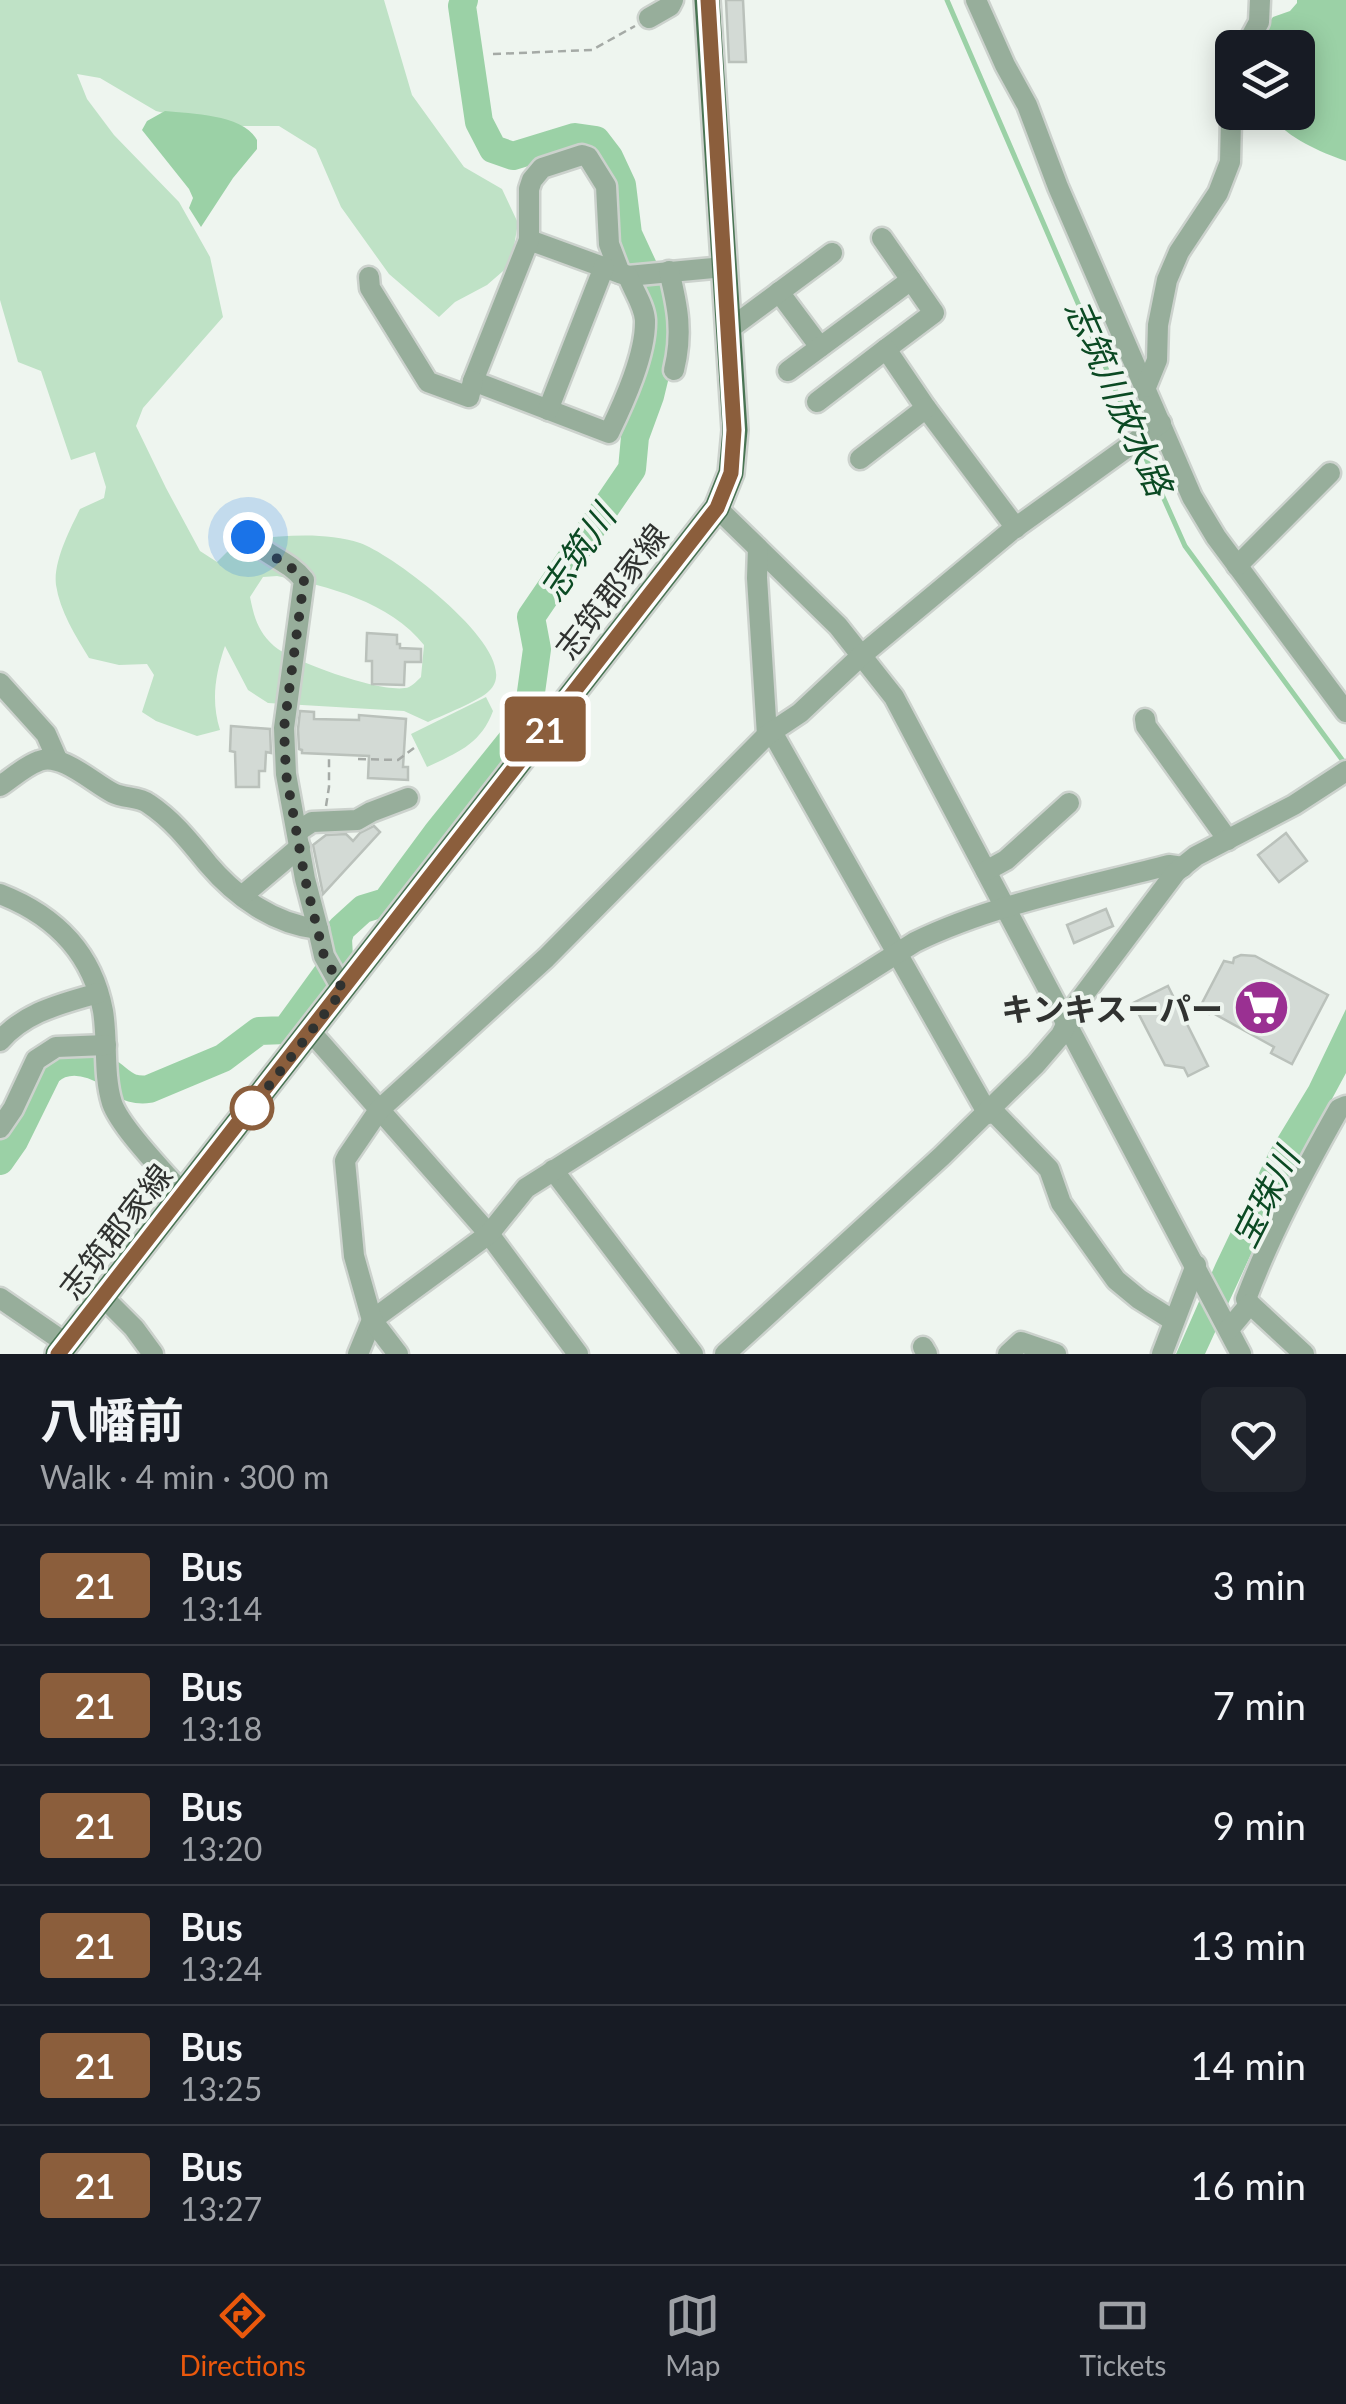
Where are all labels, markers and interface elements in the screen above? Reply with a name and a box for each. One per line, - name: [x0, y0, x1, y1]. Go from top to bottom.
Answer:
- map controls: [1215, 30, 1315, 130]
- button: layers: [1215, 30, 1315, 130]
- water label: 志筑川放水路: [1058, 293, 1183, 504]
- water label: 志筑川: [529, 493, 625, 607]
- your location: [223, 512, 273, 562]
- street label: 志筑郡家線: [546, 516, 676, 666]
- line badge: 21: [500, 696, 590, 762]
- text: 21: [525, 708, 565, 750]
- supermarket icon: キンキスーパー: [1232, 978, 1292, 1038]
- place label: キンキスーパー: [1001, 989, 1223, 1028]
- unlabelled marker: [231, 1087, 273, 1129]
- water label: 宝珠川: [1221, 1137, 1308, 1253]
- street label: 志筑郡家線: [50, 1156, 180, 1306]
- button: heart: [1201, 1387, 1306, 1492]
- text: 八幡前: [40, 1391, 184, 1448]
- text: Walk · 4 min · 300 m: [40, 1457, 329, 1496]
- text: Bus: [180, 1543, 243, 1589]
- text: 3 min: [1213, 1562, 1306, 1608]
- text: 21: [75, 1564, 115, 1606]
- text: 13:14: [180, 1589, 262, 1628]
- text: Bus: [180, 1663, 243, 1709]
- text: 7 min: [1213, 1682, 1306, 1728]
- text: 21: [75, 1684, 115, 1726]
- text: 13:18: [180, 1709, 262, 1748]
- text: Bus: [180, 1783, 243, 1829]
- text: 9 min: [1213, 1802, 1306, 1848]
- text: 21: [75, 1804, 115, 1846]
- text: 13:20: [180, 1829, 262, 1868]
- text: Bus: [180, 1903, 243, 1949]
- text: 13 min: [1191, 1922, 1306, 1968]
- text: 21: [75, 1924, 115, 1966]
- text: 13:24: [180, 1949, 262, 1988]
- text: Bus: [180, 2023, 243, 2069]
- text: 14 min: [1191, 2042, 1306, 2088]
- text: 21: [75, 2044, 115, 2086]
- text: 13:25: [180, 2069, 262, 2108]
- text: Bus: [180, 2143, 243, 2189]
- text: 16 min: [1191, 2162, 1306, 2208]
- text: 21: [75, 2164, 115, 2206]
- text: 13:27: [180, 2189, 262, 2228]
- tab: Directions: [180, 2288, 306, 2382]
- tab: Map: [665, 2288, 720, 2382]
- tab: Tickets: [1080, 2288, 1166, 2382]

